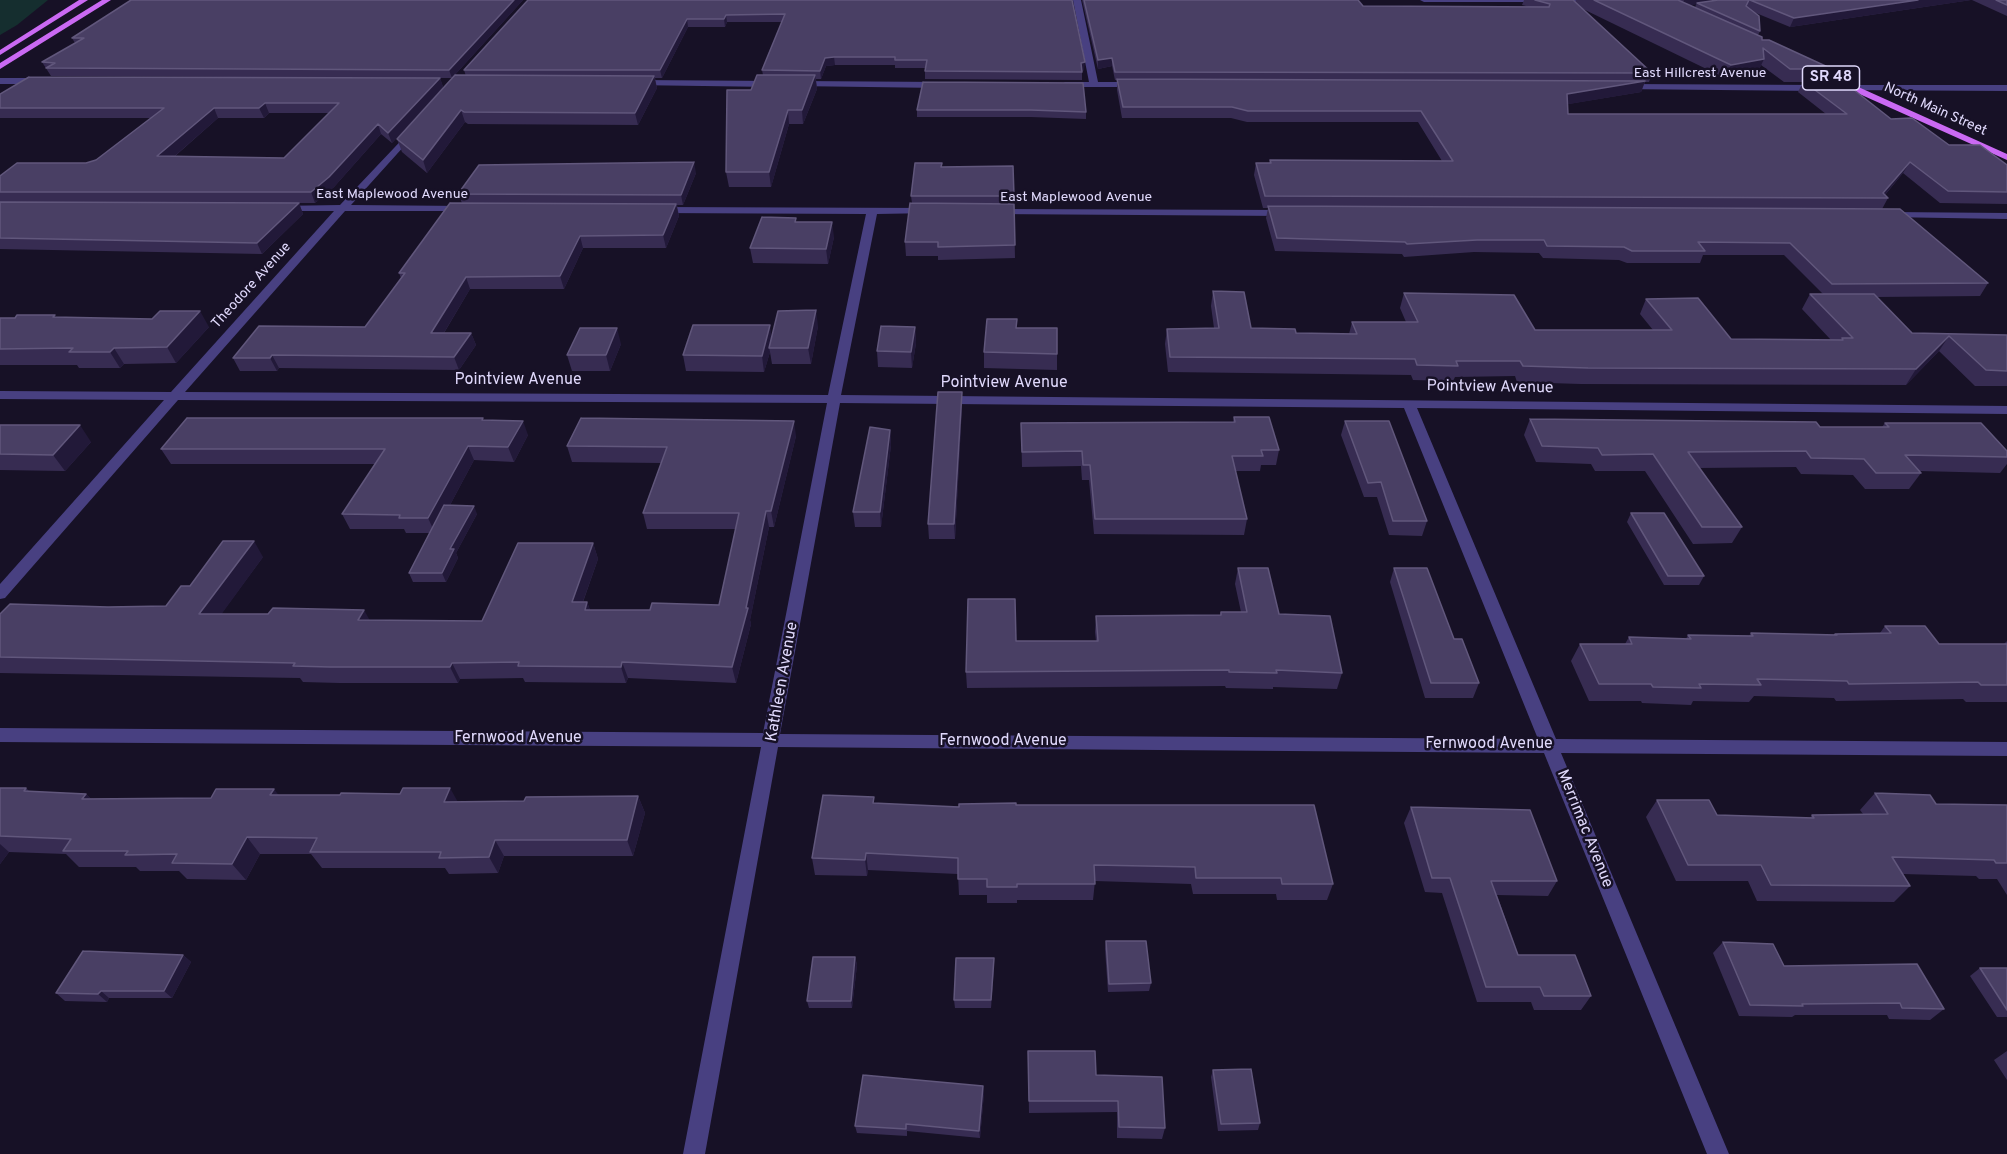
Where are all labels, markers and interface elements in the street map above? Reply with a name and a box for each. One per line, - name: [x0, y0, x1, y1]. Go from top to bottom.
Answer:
- street label: East Hillcrest Avenue: [1634, 66, 1766, 82]
- road number: SR 48: [1802, 66, 1860, 90]
- street label: North Main Street: [1881, 80, 1989, 140]
- street label: East Maplewood Avenue: [316, 187, 468, 203]
- street label: East Maplewood Avenue: [1000, 190, 1152, 206]
- street label: Theodore Avenue: [209, 239, 295, 333]
- street label: Pointview Avenue: [454, 371, 582, 391]
- street label: Pointview Avenue: [940, 374, 1068, 394]
- street label: Pointview Avenue: [1426, 377, 1554, 399]
- street label: Kathleen Avenue: [763, 621, 803, 743]
- street label: Fernwood Avenue: [454, 729, 582, 749]
- street label: Fernwood Avenue: [939, 732, 1067, 752]
- street label: Fernwood Avenue: [1425, 735, 1553, 755]
- street label: Merrimac Avenue: [1552, 767, 1616, 891]

